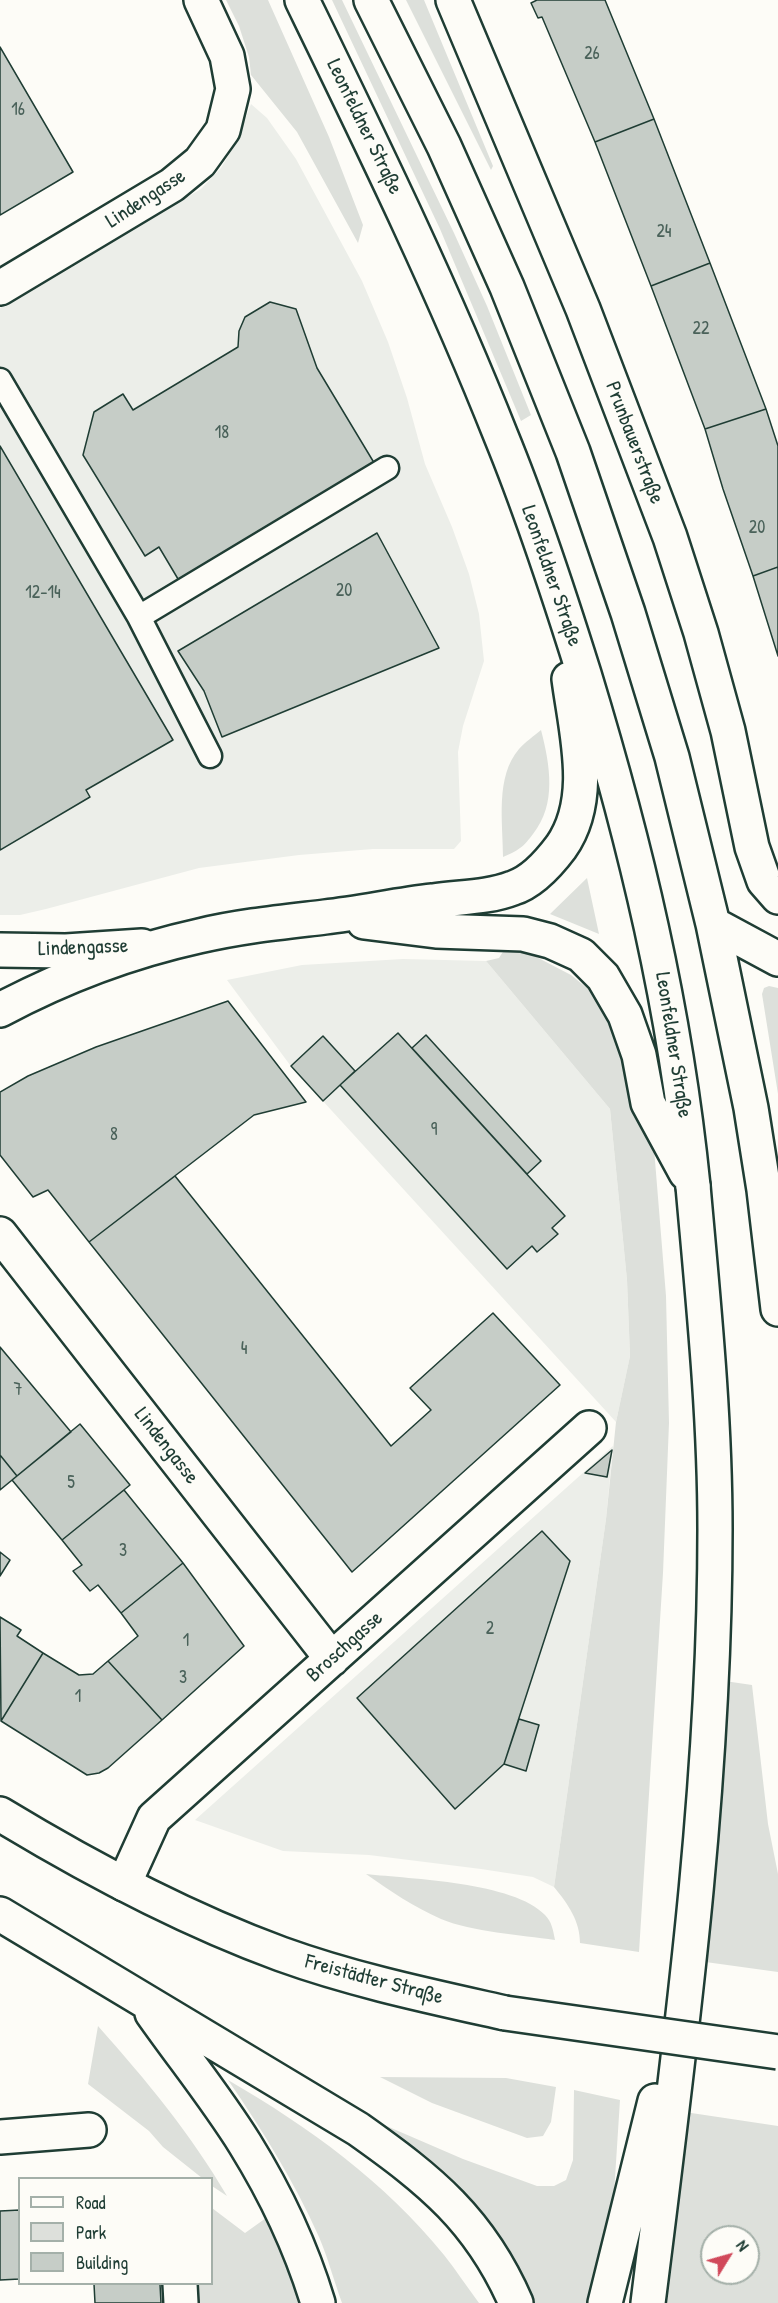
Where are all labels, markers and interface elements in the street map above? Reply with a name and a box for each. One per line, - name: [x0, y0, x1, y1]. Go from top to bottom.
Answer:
- house number: 26: [584, 43, 600, 65]
- street label: Leonfeldner Straße: [320, 55, 408, 199]
- house number: 16: [11, 99, 25, 121]
- street label: Lindengasse: [101, 164, 191, 234]
- house number: 24: [656, 221, 672, 243]
- house number: 22: [693, 318, 709, 340]
- street label: Prunbauerstraße: [599, 378, 669, 508]
- house number: 18: [215, 422, 229, 444]
- street label: Leonfeldner Straße: [515, 502, 587, 650]
- house number: 20: [749, 517, 765, 539]
- house number: 20: [336, 580, 352, 602]
- house number: 12-14: [25, 582, 61, 604]
- street label: Lindengasse: [38, 934, 128, 962]
- street label: Leonfeldner Straße: [649, 970, 697, 1120]
- house number: 9: [431, 1119, 437, 1141]
- house number: 8: [110, 1124, 118, 1146]
- house number: 4: [241, 1338, 247, 1360]
- house number: 7: [14, 1379, 22, 1401]
- street label: Lindengasse: [128, 1403, 204, 1489]
- house number: 5: [67, 1472, 75, 1494]
- house number: 3: [119, 1540, 127, 1562]
- street label: Broschgasse: [302, 1606, 388, 1688]
- house number: 2: [486, 1618, 494, 1640]
- house number: 1: [183, 1630, 189, 1652]
- house number: 3: [179, 1667, 187, 1689]
- house number: 1: [75, 1686, 81, 1708]
- street label: Freistädter Straße: [302, 1949, 446, 2011]
- legend: [18, 2177, 213, 2285]
- text: Road: [76, 2190, 106, 2215]
- text: Park: [76, 2220, 106, 2245]
- north arrow: [700, 2225, 760, 2285]
- text: N: [731, 2235, 754, 2255]
- text: Building: [76, 2250, 128, 2275]

